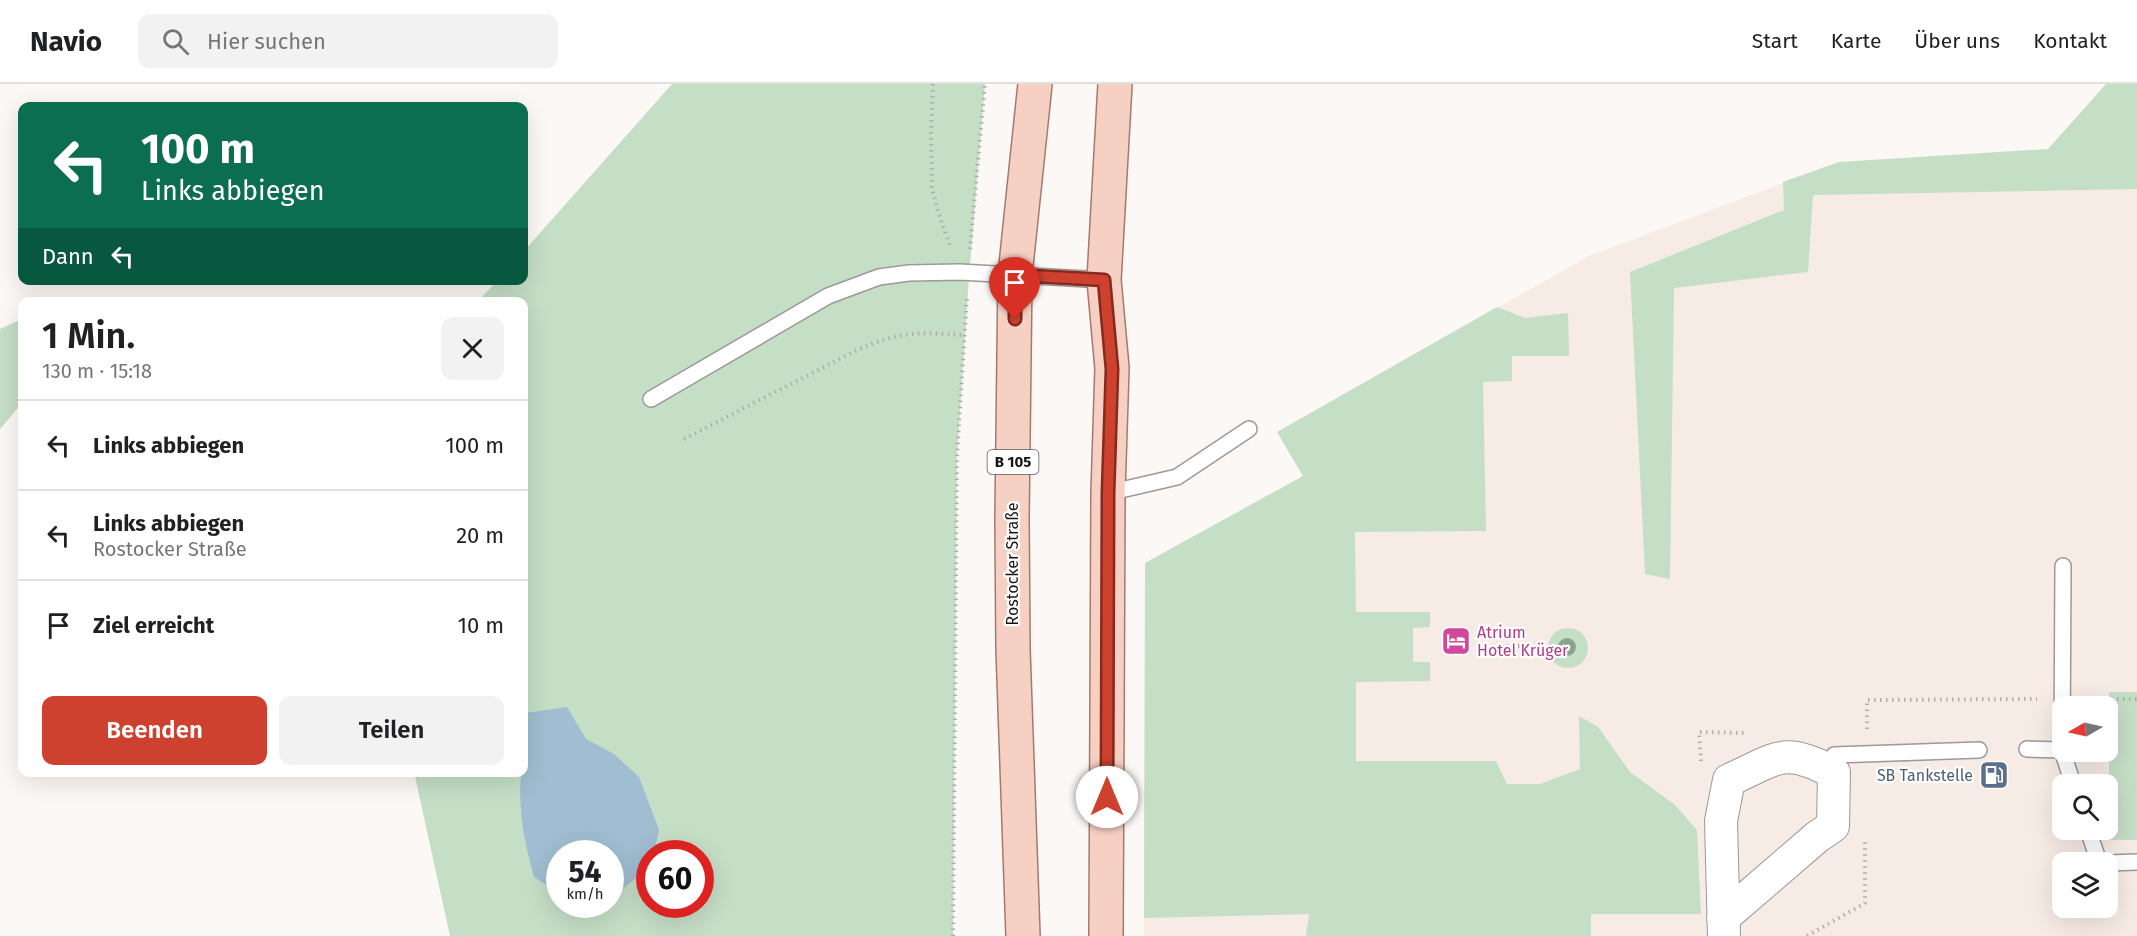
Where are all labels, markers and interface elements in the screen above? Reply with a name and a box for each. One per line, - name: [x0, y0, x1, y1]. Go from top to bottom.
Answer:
- search box: [138, 14, 558, 68]
- text: Navio: [30, 25, 102, 58]
- icon: search: [159, 25, 192, 58]
- text: Hier suchen: [207, 28, 326, 55]
- text: Start: [1752, 28, 1798, 54]
- text: Karte: [1831, 28, 1881, 54]
- text: Über uns: [1914, 28, 2000, 54]
- text: Kontakt: [2033, 28, 2107, 54]
- text: 100 m: [141, 124, 255, 174]
- icon: left: [42, 126, 120, 204]
- text: Links abbiegen: [141, 175, 325, 207]
- icon: left: [106, 240, 139, 273]
- text: Dann: [42, 243, 94, 270]
- pin: [989, 257, 1040, 319]
- icon: arrive: [998, 266, 1031, 299]
- text: 1 Min.: [42, 314, 135, 358]
- button: close: [441, 317, 504, 380]
- text: 130 m · 15:18: [42, 359, 152, 383]
- icon: left: [42, 429, 75, 462]
- text: Links abbiegen: [93, 432, 244, 459]
- text: 100 m: [445, 432, 504, 459]
- road number: B 105: [988, 450, 1038, 474]
- street label: Rostocker Straße: [1003, 503, 1022, 626]
- text: Links abbiegen: [93, 510, 244, 537]
- icon: left: [42, 519, 75, 552]
- text: 20 m: [456, 522, 504, 549]
- text: Rostocker Straße: [93, 537, 247, 561]
- icon: arrive: [42, 609, 75, 642]
- text: Ziel erreicht: [93, 612, 214, 639]
- text: 10 m: [458, 612, 504, 639]
- place label: Atrium Hotel Krüger: [1477, 623, 1569, 660]
- hotel icon: Atrium Hotel Krüger: [1440, 625, 1472, 657]
- button: Beenden: [42, 696, 267, 765]
- button: Teilen: [279, 696, 504, 765]
- north arrow: [2052, 696, 2118, 762]
- map controls: [2052, 696, 2118, 918]
- fuel station icon: SB Tankstelle: [1978, 759, 2010, 791]
- position arrow: [1075, 765, 1139, 829]
- place label: SB Tankstelle: [1877, 766, 1973, 785]
- button: search: [2052, 774, 2118, 840]
- speed limit sign: 60: [636, 840, 714, 918]
- button: layers: [2052, 852, 2118, 918]
- text: 54: [568, 854, 602, 890]
- text: km/h: [566, 885, 604, 903]

